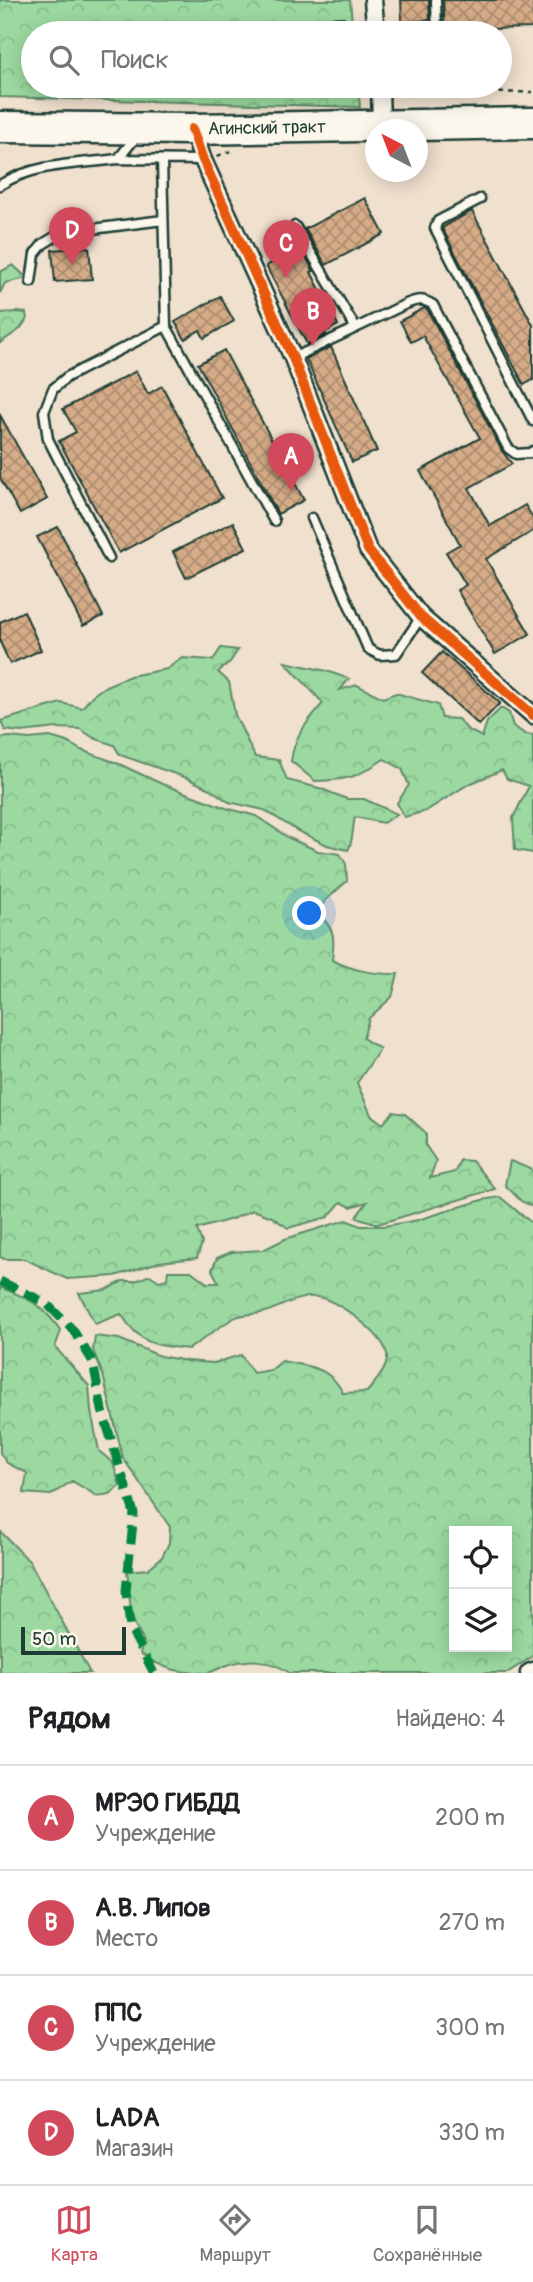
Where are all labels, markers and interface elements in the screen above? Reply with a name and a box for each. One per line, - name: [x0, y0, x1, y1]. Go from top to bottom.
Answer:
- search box: [21, 21, 512, 98]
- icon: search: [45, 41, 83, 79]
- text: Поиск: [101, 44, 169, 76]
- street label: Агинский тракт: [208, 115, 326, 141]
- north arrow: [365, 119, 428, 182]
- pin: D: [49, 207, 95, 265]
- pin: C: [263, 220, 309, 278]
- pin: B: [290, 288, 336, 346]
- pin: A: [268, 433, 314, 491]
- your location: [292, 896, 326, 930]
- map controls: [449, 1526, 512, 1652]
- button: locate: [449, 1526, 512, 1589]
- button: layers: [449, 1589, 512, 1652]
- scale bar: [21, 1624, 126, 1656]
- text: 50 m: [32, 1627, 76, 1651]
- text: Рядом: [28, 1700, 111, 1737]
- text: Найдено: 4: [395, 1704, 505, 1733]
- text: МРЭО ГИБДД: [95, 1787, 239, 1819]
- text: A: [44, 1803, 58, 1832]
- text: 200 m: [435, 1803, 505, 1832]
- text: Учреждение: [95, 1819, 216, 1848]
- text: А.В. Липов: [95, 1892, 211, 1924]
- text: B: [44, 1908, 58, 1937]
- text: 270 m: [439, 1908, 505, 1937]
- text: Место: [95, 1924, 158, 1953]
- text: ППС: [95, 1997, 142, 2029]
- text: C: [44, 2013, 58, 2042]
- text: 300 m: [435, 2013, 505, 2042]
- text: Учреждение: [95, 2029, 216, 2058]
- text: LADA: [95, 2102, 160, 2134]
- text: D: [44, 2118, 58, 2147]
- text: 330 m: [438, 2118, 505, 2147]
- text: Магазин: [95, 2134, 174, 2163]
- tab: Карта: [51, 2201, 98, 2267]
- tab: Маршрут: [200, 2201, 271, 2267]
- tab: Сохранённые: [373, 2201, 482, 2267]

